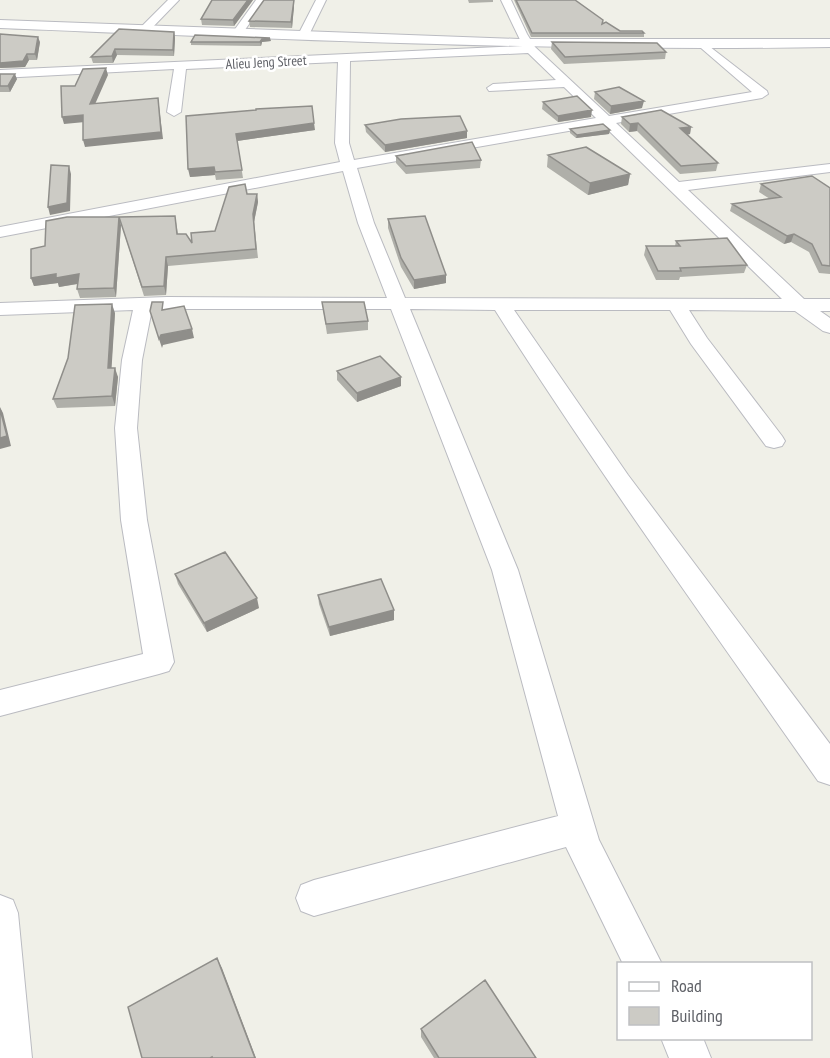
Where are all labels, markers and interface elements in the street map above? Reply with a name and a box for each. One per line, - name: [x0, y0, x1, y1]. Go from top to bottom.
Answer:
- street label: Alieu Jeng Street: [225, 51, 307, 73]
- legend: [617, 962, 812, 1040]
- text: Road: [671, 974, 702, 997]
- text: Building: [671, 1004, 723, 1027]

